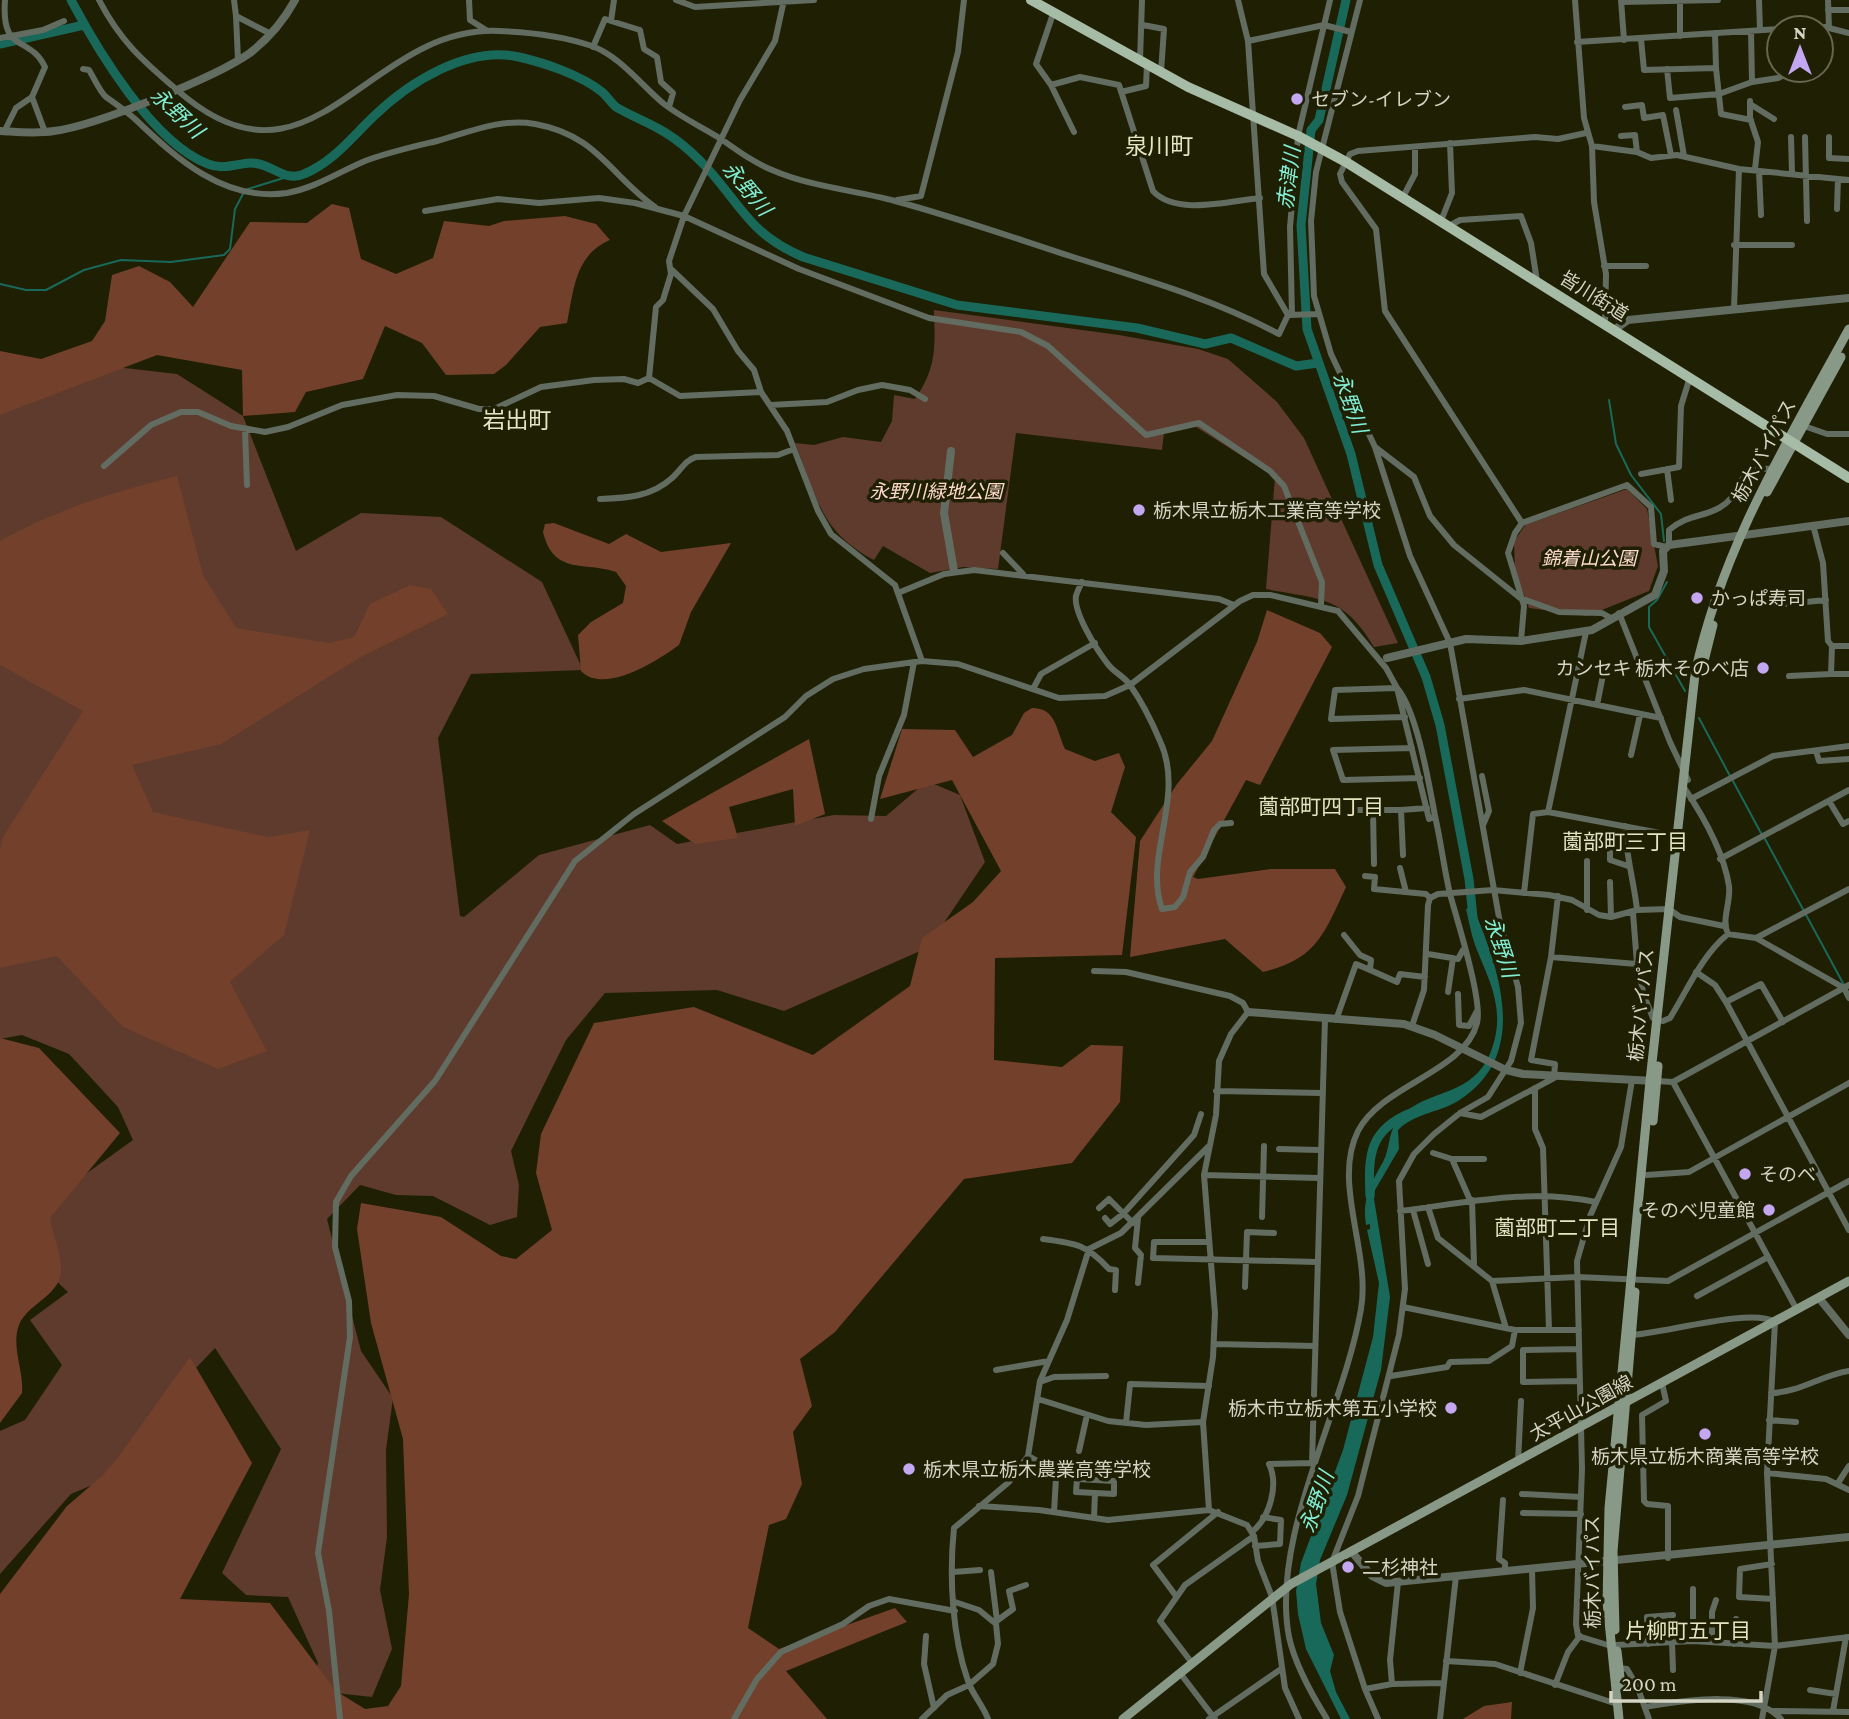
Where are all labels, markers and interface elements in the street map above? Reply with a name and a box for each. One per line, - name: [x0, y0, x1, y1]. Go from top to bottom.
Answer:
- north arrow: [1765, 14, 1835, 84]
- text: N: [1794, 22, 1807, 43]
- water label: 永野川: [146, 83, 210, 145]
- place label: セブン-イレブン: [1311, 89, 1451, 110]
- marker: セブン-イレブン: [1289, 91, 1305, 107]
- district label: 泉川町: [1125, 133, 1194, 159]
- water label: 赤津川: [1273, 143, 1305, 211]
- water label: 永野川: [718, 157, 778, 222]
- street label: 皆川街道: [1556, 267, 1632, 325]
- water label: 永野川: [1328, 369, 1373, 439]
- street label: 栃木バイパス: [1728, 396, 1800, 506]
- district label: 岩出町: [483, 407, 552, 433]
- park label: 永野川緑地公園: [869, 481, 1005, 502]
- place label: 栃木県立栃木工業高等学校: [1153, 500, 1381, 521]
- marker: 栃木県立栃木工業高等学校: [1131, 502, 1147, 518]
- park label: 錦着山公園: [1541, 548, 1639, 569]
- place label: かっぱ寿司: [1711, 588, 1806, 609]
- marker: かっぱ寿司: [1689, 590, 1705, 606]
- place label: カンセキ 栃木そのべ店: [1555, 658, 1749, 679]
- marker: カンセキ 栃木そのべ店: [1755, 660, 1771, 676]
- district label: 薗部町四丁目: [1258, 795, 1384, 819]
- district label: 薗部町三丁目: [1562, 830, 1688, 854]
- water label: 永野川: [1480, 913, 1523, 983]
- street label: 栃木バイパス: [1625, 947, 1657, 1063]
- place label: そのべ: [1759, 1164, 1816, 1185]
- marker: そのべ: [1737, 1166, 1753, 1182]
- place label: そのべ児童館: [1641, 1200, 1755, 1221]
- marker: そのべ児童館: [1761, 1202, 1777, 1218]
- district label: 薗部町二丁目: [1494, 1216, 1620, 1240]
- street label: 太平山公園線: [1526, 1371, 1636, 1445]
- place label: 栃木市立栃木第五小学校: [1228, 1398, 1437, 1419]
- marker: 栃木市立栃木第五小学校: [1443, 1400, 1459, 1416]
- marker: 栃木県立栃木商業高等学校: [1697, 1426, 1713, 1442]
- place label: 栃木県立栃木商業高等学校: [1591, 1446, 1819, 1467]
- place label: 栃木県立栃木農業高等学校: [923, 1459, 1151, 1480]
- marker: 栃木県立栃木農業高等学校: [901, 1461, 917, 1477]
- water label: 永野川: [1295, 1466, 1339, 1536]
- street label: 栃木バイパス: [1582, 1515, 1603, 1629]
- place label: 二杉神社: [1362, 1557, 1438, 1578]
- marker: 二杉神社: [1340, 1559, 1356, 1575]
- district label: 片柳町五丁目: [1625, 1619, 1751, 1643]
- scale bar: [1611, 1660, 1762, 1704]
- text: 200 m: [1622, 1672, 1677, 1696]

